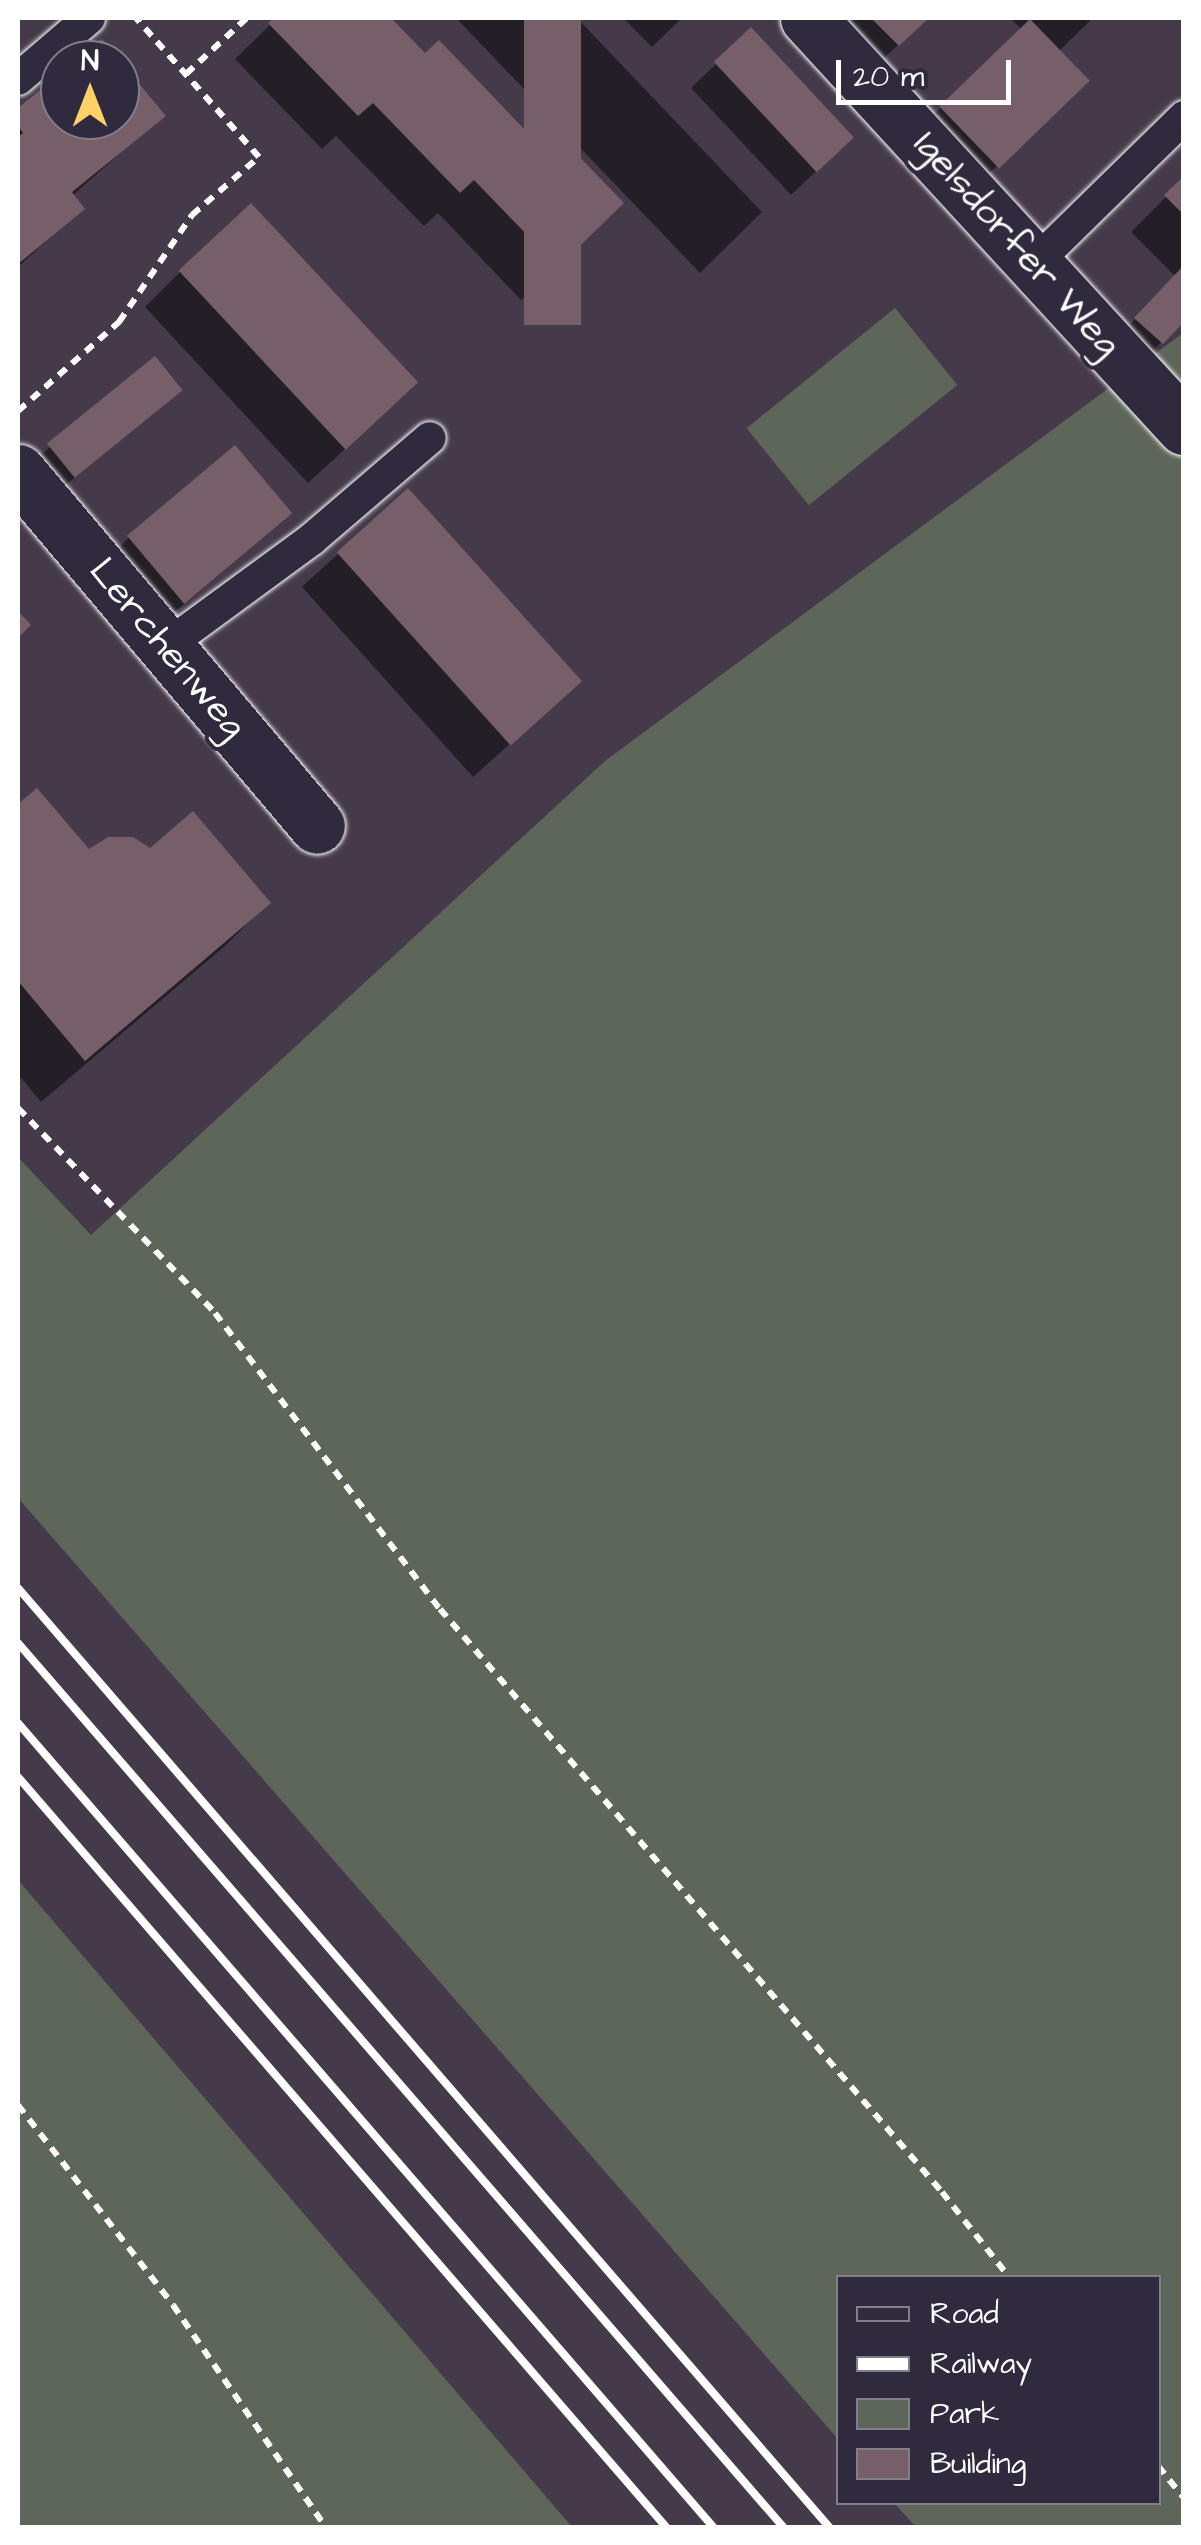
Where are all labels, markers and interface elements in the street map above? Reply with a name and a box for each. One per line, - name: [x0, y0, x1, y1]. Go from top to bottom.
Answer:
- north arrow: [40, 40, 140, 140]
- scale bar: [841, 40, 1016, 102]
- text: N: [81, 42, 99, 81]
- text: 20 m: [853, 56, 924, 98]
- street label: Igelsdorfer Weg: [903, 123, 1129, 367]
- street label: Lerchenweg: [78, 550, 256, 748]
- legend: [836, 2275, 1161, 2505]
- text: Road: [930, 2293, 999, 2335]
- text: Railway: [930, 2343, 1032, 2385]
- text: Park: [930, 2393, 999, 2435]
- text: Building: [930, 2443, 1026, 2485]

